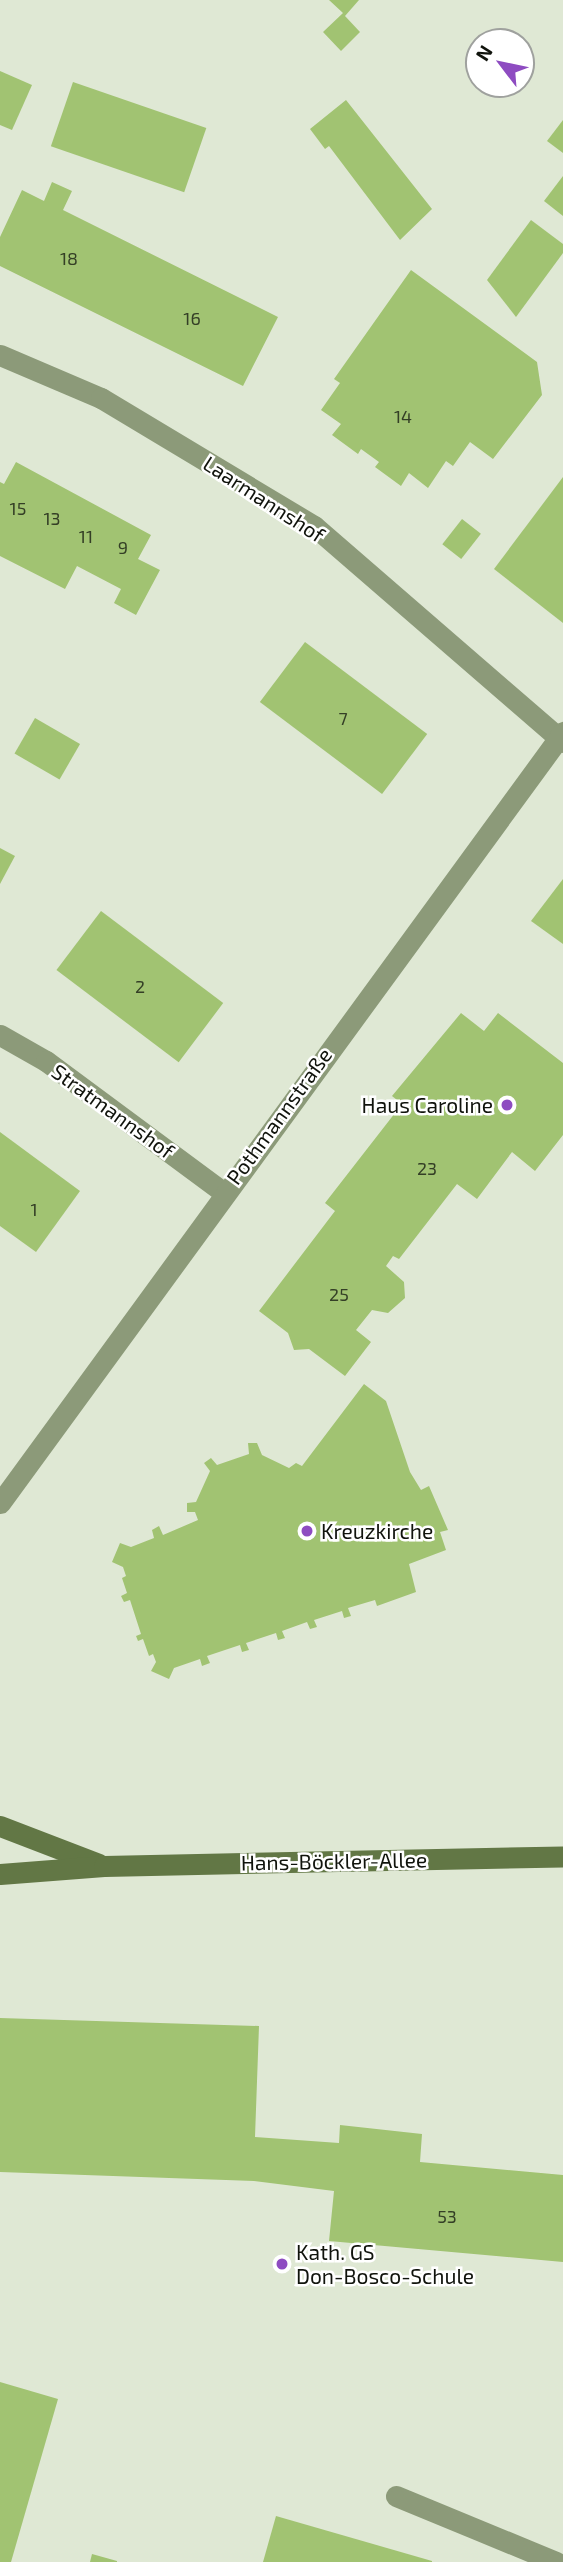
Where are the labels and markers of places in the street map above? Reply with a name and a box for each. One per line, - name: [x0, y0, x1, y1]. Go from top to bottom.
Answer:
- place label: Haus Caroline: [362, 1092, 493, 1118]
- marker: Haus Caroline: [499, 1097, 515, 1113]
- place label: Kreuzkirche: [321, 1518, 433, 1544]
- marker: Kreuzkirche: [299, 1523, 315, 1539]
- place label: Kath. GS Don-Bosco-Schule: [296, 2239, 474, 2289]
- marker: Kath. GS Don-Bosco-Schule: [274, 2256, 290, 2272]

